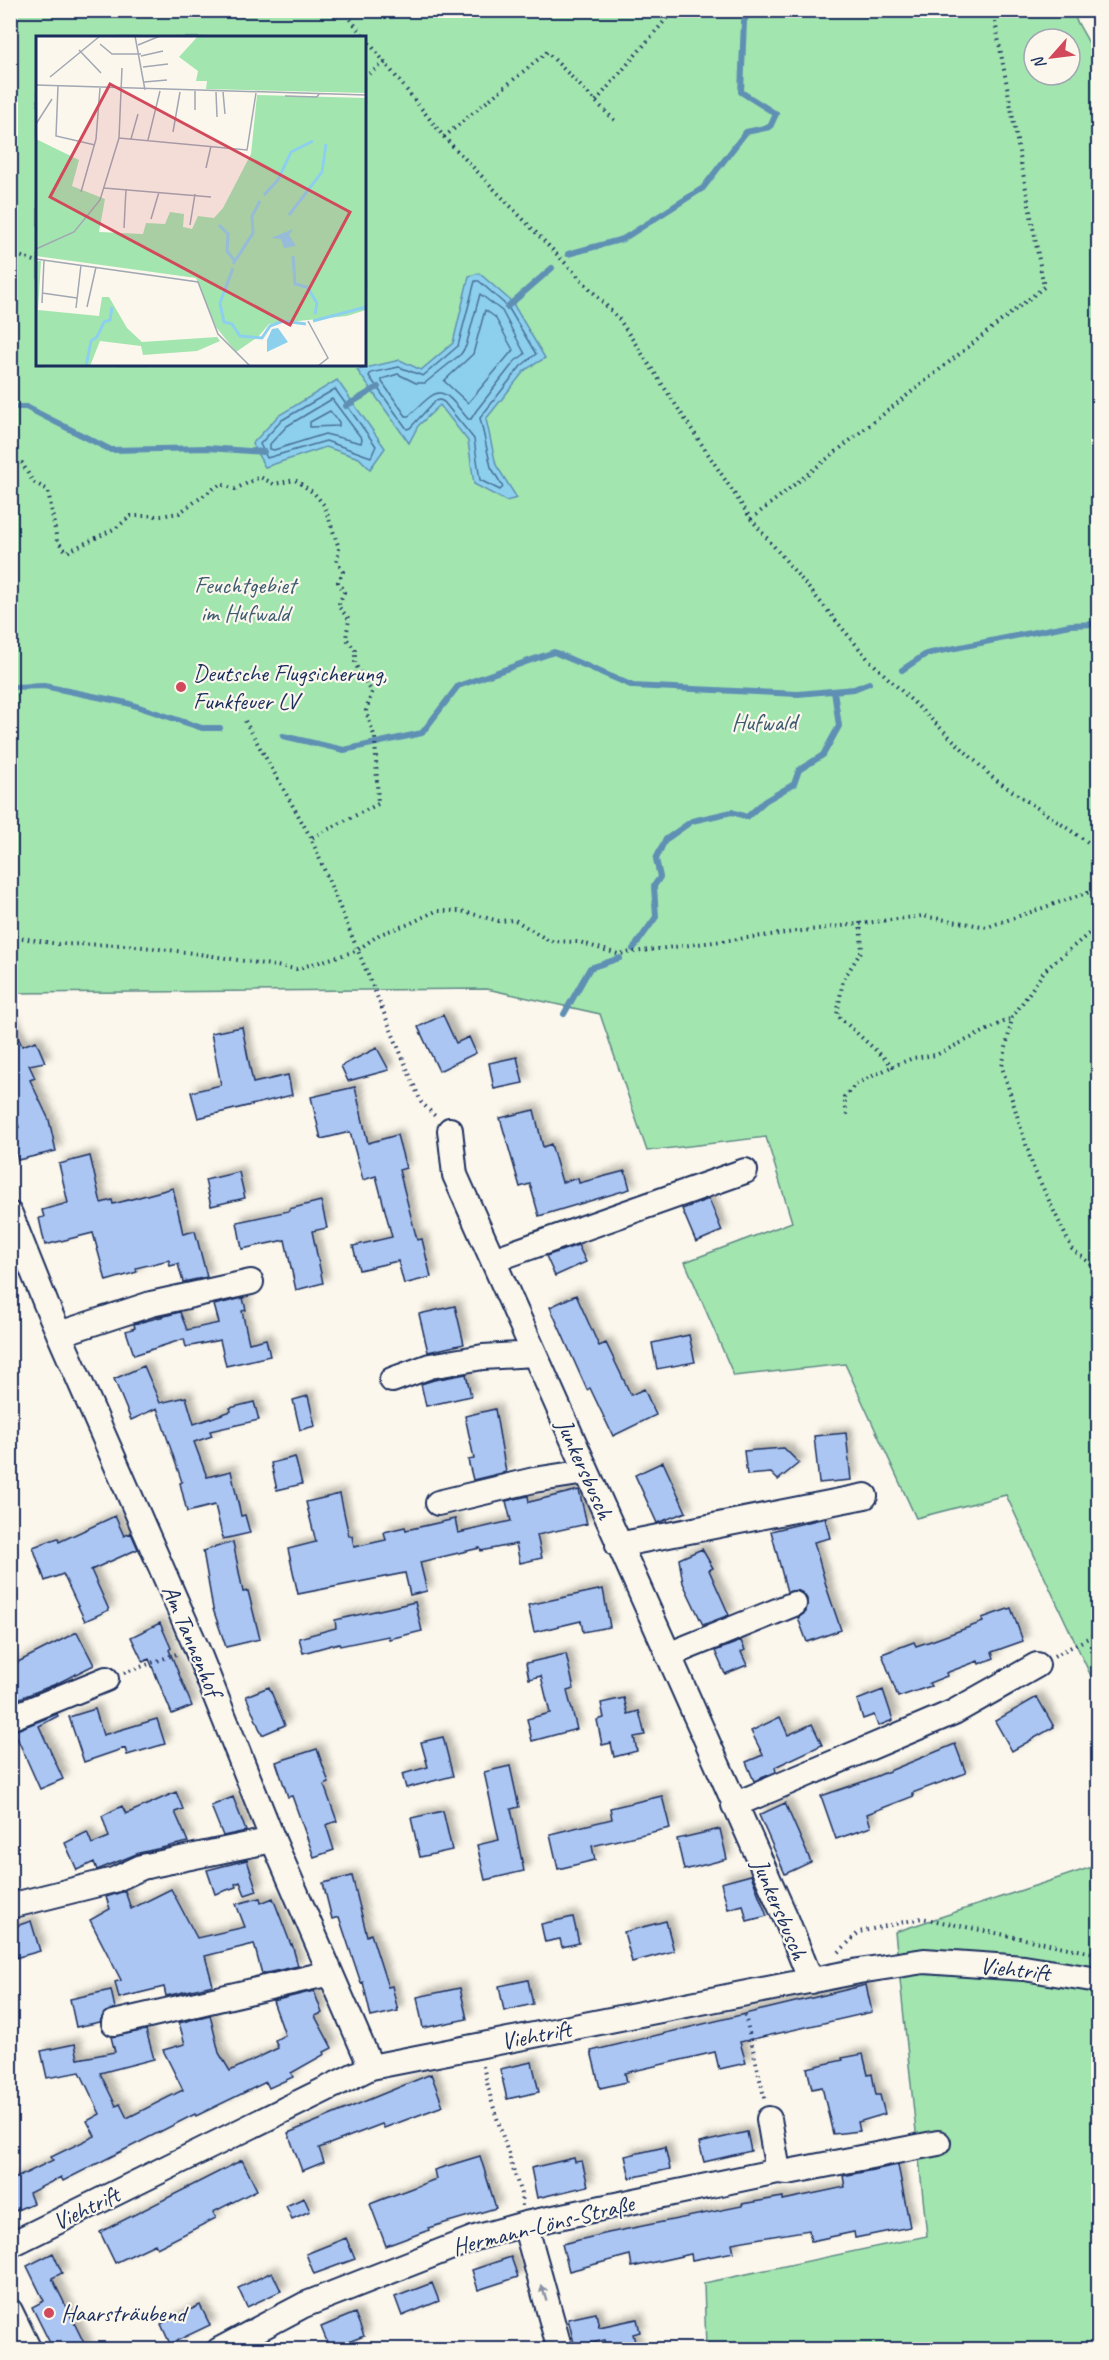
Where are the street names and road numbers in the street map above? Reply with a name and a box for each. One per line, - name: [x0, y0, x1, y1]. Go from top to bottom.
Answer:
- street label: Junkersbusch: [549, 1413, 621, 1525]
- street label: Am Tannenhof: [155, 1580, 231, 1705]
- street label: Junkersbusch: [745, 1853, 815, 1965]
- street label: Viehtrift: [979, 1950, 1054, 1988]
- street label: Viehtrift: [499, 2013, 575, 2056]
- street label: Viehtrift: [48, 2178, 126, 2237]
- street label: Hermann-Löns-Straße: [449, 2187, 639, 2262]

